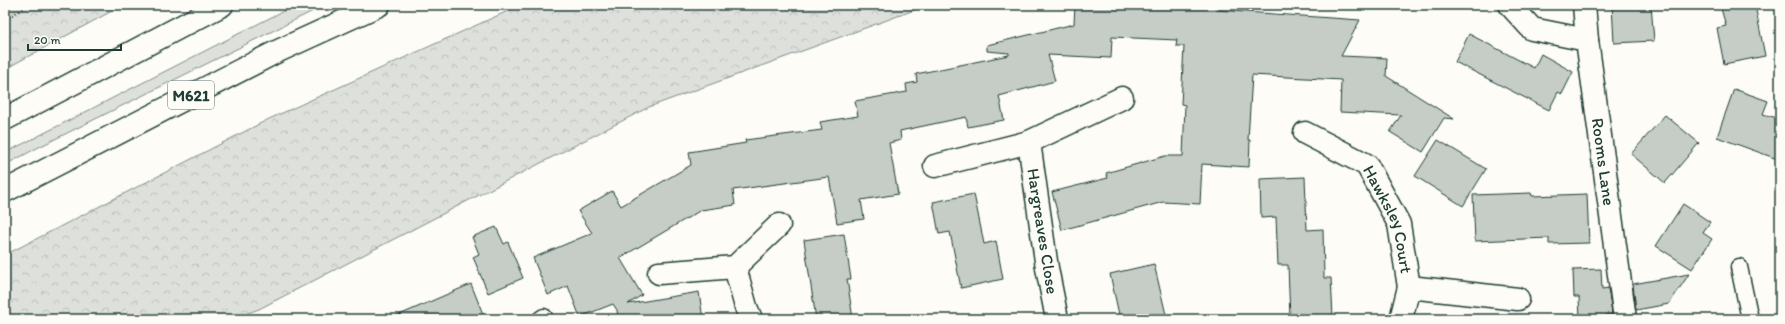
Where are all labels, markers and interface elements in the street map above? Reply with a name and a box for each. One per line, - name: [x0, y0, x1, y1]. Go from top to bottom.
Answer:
- scale bar: [28, 26, 121, 52]
- text: 20 m: [34, 33, 61, 47]
- road number: M621: [168, 81, 214, 109]
- street label: Rooms Lane: [1588, 117, 1619, 207]
- street label: Hawksley Court: [1359, 162, 1417, 275]
- street label: Hargreaves Close: [1023, 167, 1063, 295]

